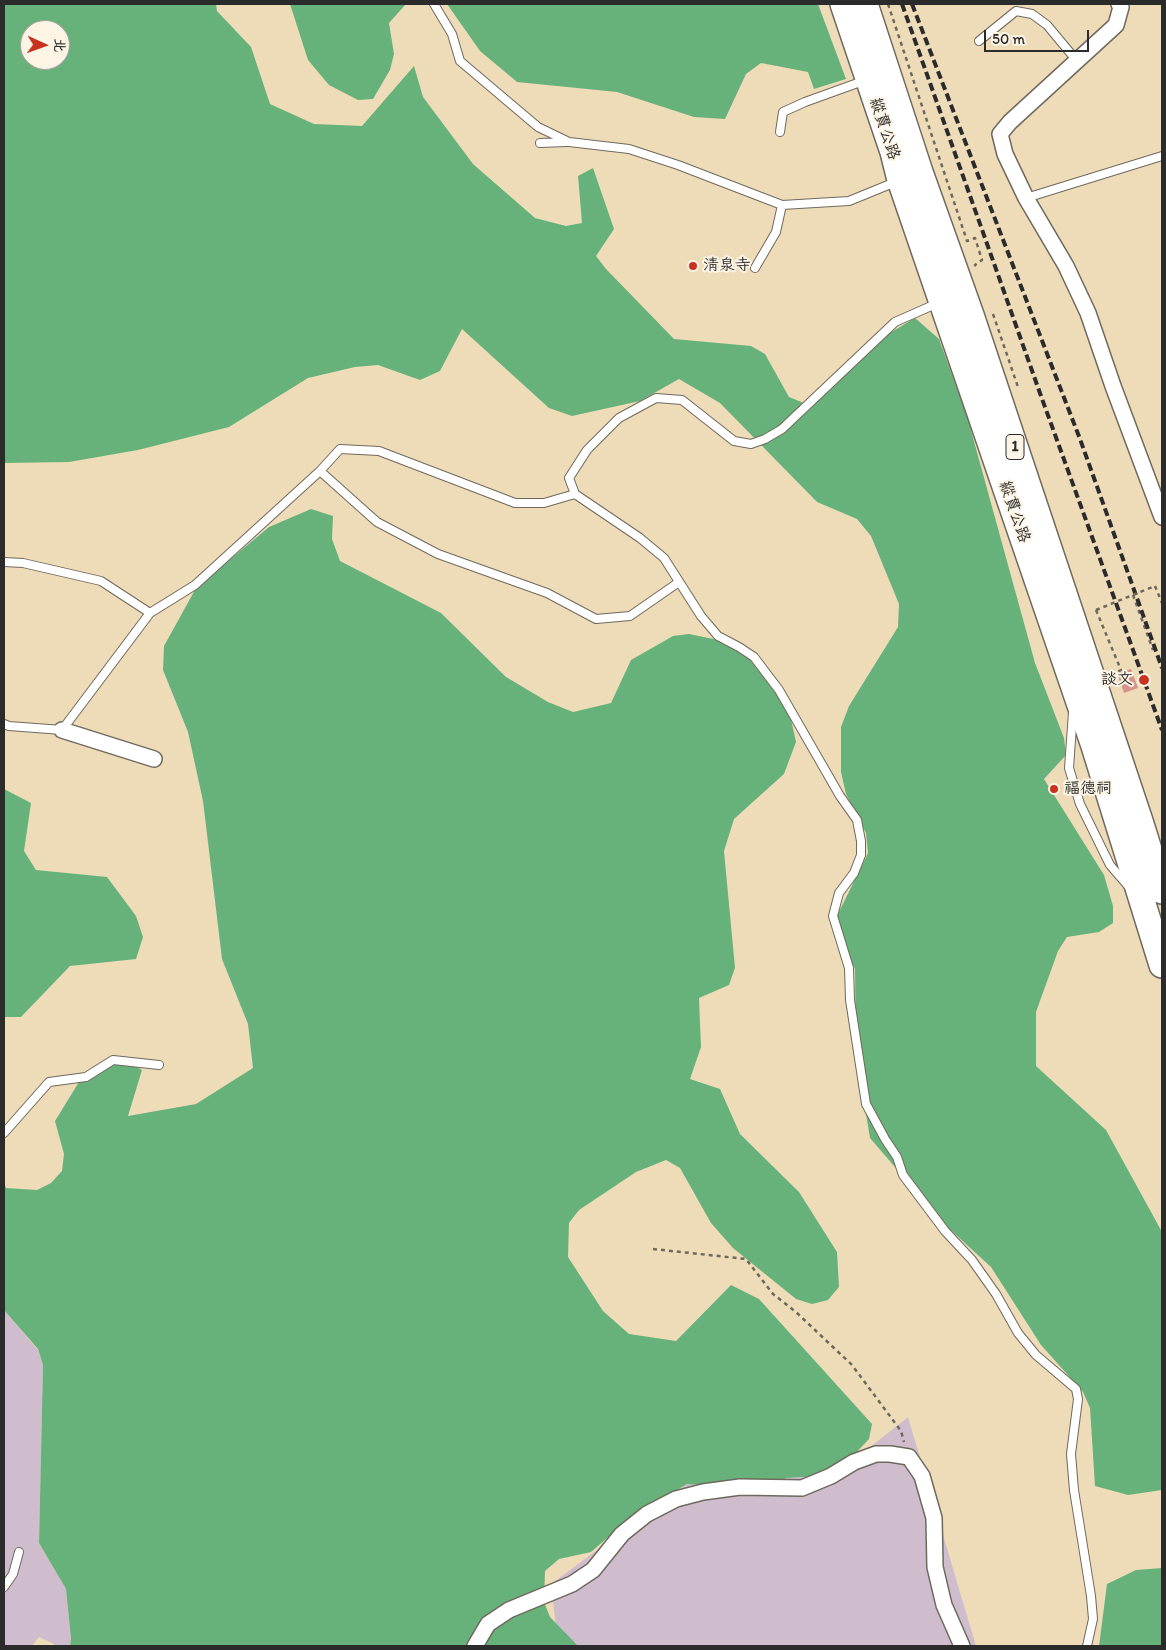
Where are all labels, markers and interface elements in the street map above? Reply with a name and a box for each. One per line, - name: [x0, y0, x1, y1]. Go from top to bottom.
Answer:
- north arrow: [20, 20, 70, 70]
- scale bar: [986, 20, 1091, 52]
- text: 50 m: [992, 30, 1025, 48]
- text: 北: [51, 38, 68, 53]
- street label: 縱貫公路: [865, 96, 903, 162]
- place label: 清泉寺: [703, 256, 751, 276]
- marker: 清泉寺: [687, 260, 699, 272]
- road number: 1: [1006, 434, 1024, 460]
- street label: 縱貫公路: [995, 479, 1033, 545]
- place label: 談文: [1101, 670, 1133, 690]
- marker: 談文: [1137, 673, 1151, 687]
- place label: 福德祠: [1064, 779, 1112, 799]
- marker: 福德祠: [1048, 783, 1060, 795]

